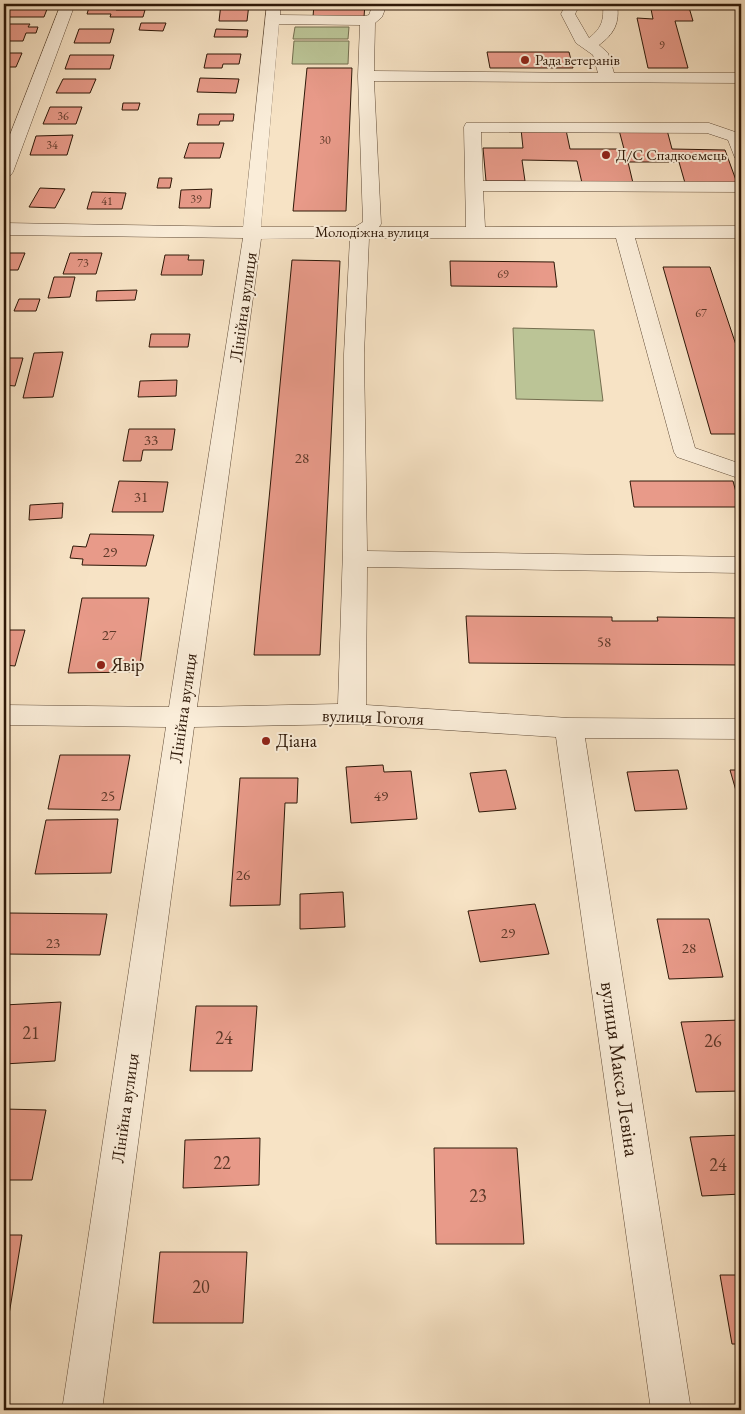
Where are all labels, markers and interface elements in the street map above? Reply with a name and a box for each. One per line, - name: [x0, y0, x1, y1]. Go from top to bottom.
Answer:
- house number: 9: [659, 37, 665, 53]
- place label: Рада ветеранів: [535, 50, 620, 69]
- marker: Рада ветеранів: [519, 54, 531, 66]
- house number: 36: [57, 108, 69, 124]
- house number: 30: [319, 132, 331, 148]
- house number: 34: [46, 137, 58, 153]
- place label: Д/С Спадкоємець: [616, 145, 727, 164]
- marker: Д/С Спадкоємець: [600, 149, 612, 161]
- house number: 39: [190, 191, 202, 207]
- house number: 41: [101, 193, 113, 209]
- street label: Молодіжна вулиця: [315, 222, 429, 241]
- street label: Лінійна вулиця: [223, 250, 262, 363]
- house number: 73: [77, 255, 89, 271]
- house number: 69: [497, 266, 509, 282]
- house number: 67: [695, 305, 707, 321]
- house number: 33: [144, 430, 158, 449]
- house number: 28: [295, 448, 309, 467]
- house number: 31: [134, 487, 148, 506]
- house number: 29: [103, 542, 117, 561]
- house number: 27: [102, 625, 117, 644]
- house number: 58: [597, 632, 611, 651]
- street label: Лінійна вулиця: [163, 651, 202, 764]
- place label: Явір: [110, 653, 144, 676]
- marker: Явір: [95, 659, 107, 671]
- street label: вулиця Гоголя: [322, 703, 424, 730]
- place label: Діана: [276, 729, 318, 752]
- marker: Діана: [260, 735, 272, 747]
- house number: 25: [101, 786, 115, 805]
- house number: 49: [374, 786, 388, 805]
- house number: 26: [236, 865, 250, 884]
- house number: 29: [501, 923, 515, 942]
- house number: 23: [46, 933, 60, 952]
- house number: 28: [682, 938, 696, 957]
- street label: вулиця Макса Левіна: [595, 980, 646, 1159]
- house number: 21: [22, 1021, 40, 1044]
- house number: 24: [215, 1026, 233, 1049]
- house number: 26: [704, 1029, 722, 1052]
- street label: Лінійна вулиця: [105, 1051, 144, 1164]
- house number: 22: [213, 1151, 231, 1174]
- house number: 24: [709, 1153, 727, 1176]
- house number: 23: [469, 1184, 487, 1207]
- house number: 20: [192, 1275, 210, 1298]

